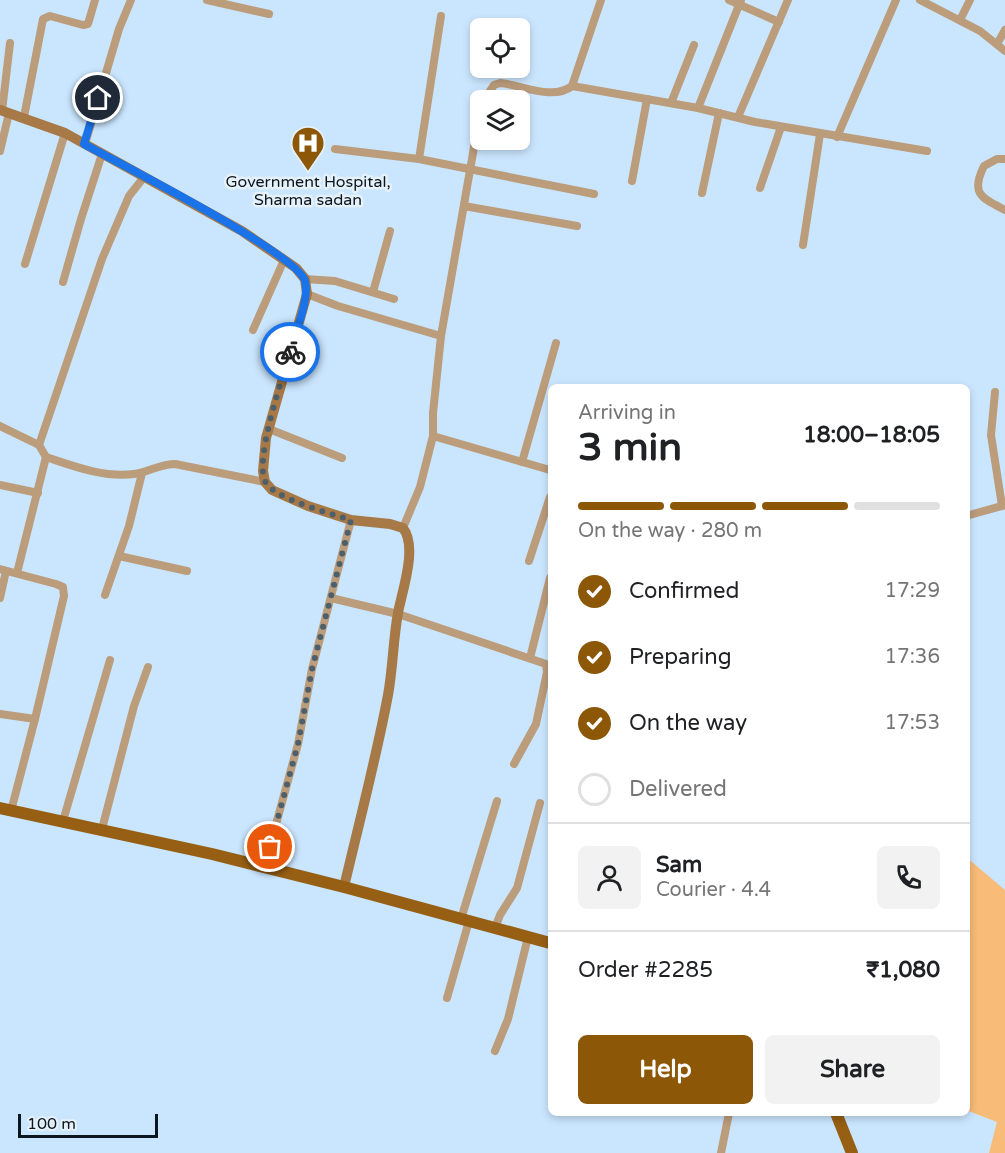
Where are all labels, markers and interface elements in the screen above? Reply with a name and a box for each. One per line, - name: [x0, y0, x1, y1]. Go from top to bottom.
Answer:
- map controls: [470, 18, 530, 150]
- button: locate: [470, 18, 530, 78]
- pin: [72, 72, 123, 123]
- icon: home: [81, 81, 114, 114]
- button: layers: [470, 90, 530, 150]
- hospital icon: Government Hospital, Sharma sadan: [290, 125, 326, 172]
- place label: Government Hospital, Sharma sadan: [225, 172, 391, 210]
- courier: [260, 322, 320, 382]
- icon: bike: [274, 336, 307, 369]
- text: Arriving in: [578, 401, 676, 425]
- text: 18:00–18:05: [803, 422, 940, 448]
- text: 3 min: [578, 424, 682, 471]
- text: On the way · 280 m: [578, 519, 762, 543]
- icon: check: [578, 575, 611, 608]
- text: Confirmed: [629, 578, 739, 604]
- text: 17:29: [885, 579, 940, 603]
- icon: check: [578, 641, 611, 674]
- text: Preparing: [629, 644, 732, 670]
- text: 17:36: [885, 645, 940, 669]
- icon: check: [578, 707, 611, 740]
- text: On the way: [629, 710, 747, 736]
- text: 17:53: [885, 711, 940, 735]
- text: Delivered: [629, 776, 727, 802]
- pin: [244, 821, 295, 872]
- icon: bag: [253, 830, 286, 863]
- button: person: [578, 846, 641, 909]
- button: phone: [877, 846, 940, 909]
- text: Sam: [656, 852, 702, 878]
- text: Courier · 4.4: [656, 878, 771, 902]
- text: Order #2285: [578, 957, 713, 983]
- text: ₹1,080: [866, 957, 940, 983]
- button: Help: [578, 1035, 753, 1104]
- button: Share: [765, 1035, 940, 1104]
- scale bar: [18, 1111, 158, 1138]
- text: 100 m: [27, 1114, 76, 1134]

